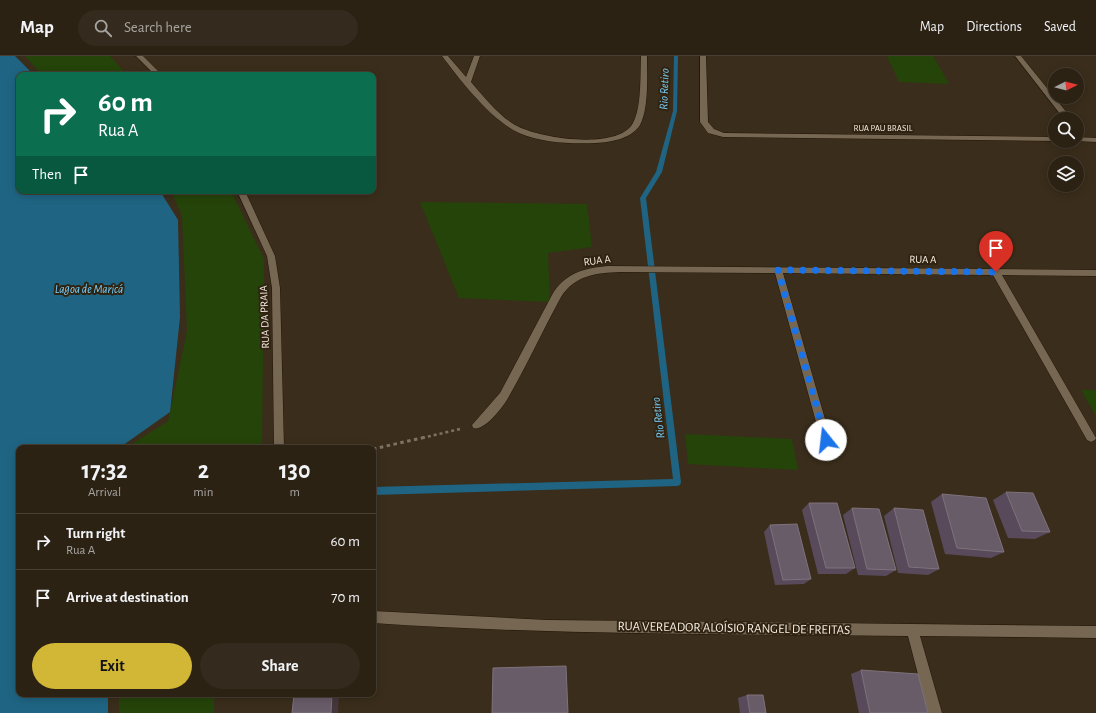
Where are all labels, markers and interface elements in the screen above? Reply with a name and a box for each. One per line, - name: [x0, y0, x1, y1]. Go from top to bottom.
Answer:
- search box: [78, 10, 358, 46]
- icon: search: [92, 17, 114, 39]
- text: Map: [20, 18, 54, 37]
- text: Search here: [124, 20, 192, 35]
- text: Map: [920, 20, 944, 34]
- text: Directions: [966, 20, 1022, 34]
- text: Saved: [1044, 20, 1076, 34]
- water label: Rio Retiro: [657, 68, 671, 110]
- north arrow: [1048, 68, 1084, 104]
- map controls: [1048, 68, 1084, 192]
- icon: right: [32, 88, 84, 140]
- text: 60 m: [98, 89, 153, 117]
- button: search: [1048, 112, 1084, 148]
- text: Rua A: [98, 122, 139, 140]
- street label: RUA PAU BRASIL: [854, 124, 913, 133]
- button: layers: [1048, 156, 1084, 192]
- icon: arrive: [70, 164, 92, 186]
- text: Then: [32, 167, 62, 182]
- pin: [979, 231, 1013, 272]
- icon: arrive: [985, 237, 1007, 259]
- street label: RUA A: [583, 253, 612, 268]
- street label: RUA A: [909, 254, 937, 265]
- water label: Lagoa de Maricá: [55, 283, 123, 295]
- street label: RUA DA PRAIA: [258, 284, 271, 349]
- water label: Rio Retiro: [650, 397, 666, 439]
- position arrow: [805, 419, 847, 461]
- text: 17:32: [82, 459, 128, 483]
- text: 2: [198, 459, 209, 483]
- text: 130: [279, 459, 310, 483]
- text: Arrival: [88, 486, 121, 499]
- text: min: [193, 486, 213, 499]
- text: m: [290, 486, 300, 499]
- text: Turn right: [66, 526, 125, 541]
- icon: right: [32, 531, 54, 553]
- text: 60 m: [331, 534, 360, 549]
- text: Rua A: [66, 544, 95, 557]
- icon: arrive: [32, 587, 54, 609]
- text: Arrive at destination: [66, 590, 189, 605]
- text: 70 m: [331, 590, 360, 605]
- street label: RUA VEREADOR ALOÍSIO RANGEL DE FREITAS: [618, 619, 850, 637]
- button: Exit: [32, 643, 192, 689]
- button: Share: [200, 643, 360, 689]

